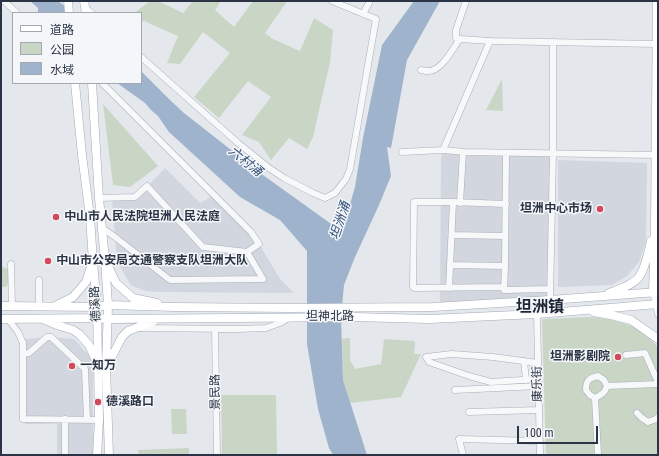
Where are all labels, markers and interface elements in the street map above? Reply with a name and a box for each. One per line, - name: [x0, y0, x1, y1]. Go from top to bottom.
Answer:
- legend: [12, 12, 142, 84]
- text: 道路: [50, 23, 74, 37]
- text: 公园: [50, 43, 74, 57]
- text: 水域: [50, 63, 74, 77]
- water label: 六村涌: [225, 144, 265, 180]
- water label: 坦洲涌: [328, 200, 354, 242]
- place label: 坦洲中心市场: [520, 202, 592, 216]
- marker: 坦洲中心市场: [595, 204, 605, 214]
- place label: 中山市人民法院坦洲人民法庭: [64, 210, 220, 224]
- marker: 中山市人民法院坦洲人民法庭: [51, 212, 61, 222]
- place label: 中山市公安局交通警察支队坦洲大队: [56, 254, 248, 268]
- marker: 中山市公安局交通警察支队坦洲大队: [43, 256, 53, 266]
- street label: 德溪路: [88, 286, 104, 322]
- district label: 坦洲镇: [516, 298, 564, 318]
- street label: 坦神北路: [306, 310, 354, 324]
- place label: 坦洲影剧院: [550, 350, 610, 364]
- marker: 坦洲影剧院: [613, 352, 623, 362]
- place label: 一知万: [80, 359, 116, 373]
- marker: 一知万: [67, 361, 77, 371]
- street label: 康乐街: [530, 366, 546, 402]
- street label: 景民路: [208, 374, 224, 410]
- place label: 德溪路口: [106, 395, 154, 409]
- marker: 德溪路口: [93, 397, 103, 407]
- scale bar: [519, 418, 600, 444]
- text: 100 m: [524, 426, 554, 440]

